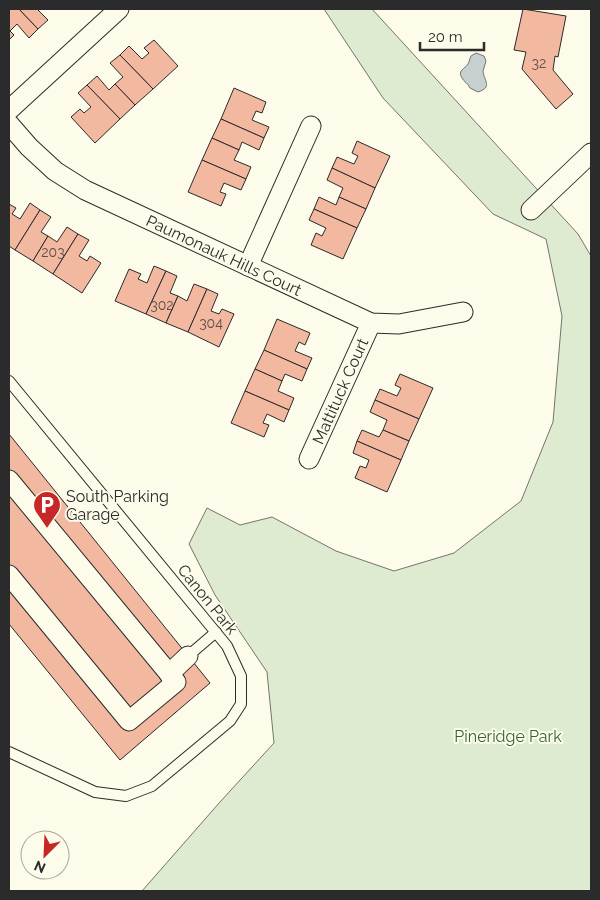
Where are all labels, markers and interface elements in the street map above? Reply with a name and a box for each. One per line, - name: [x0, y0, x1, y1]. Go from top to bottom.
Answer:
- scale bar: [420, 20, 484, 52]
- text: 20 m: [428, 28, 463, 46]
- house number: 32: [532, 55, 546, 71]
- street label: Paumonauk Hills Court: [143, 211, 305, 300]
- house number: 203: [41, 244, 65, 260]
- house number: 302: [150, 297, 174, 313]
- house number: 304: [199, 315, 223, 331]
- street label: Mattituck Court: [309, 335, 373, 447]
- place label: South Parking Garage: [66, 487, 169, 524]
- parking icon: South Parking Garage: [32, 490, 62, 529]
- street label: Canon Park: [174, 560, 242, 639]
- park label: Pineridge Park: [454, 727, 562, 746]
- north arrow: [20, 830, 70, 880]
- text: N: [32, 857, 48, 876]

